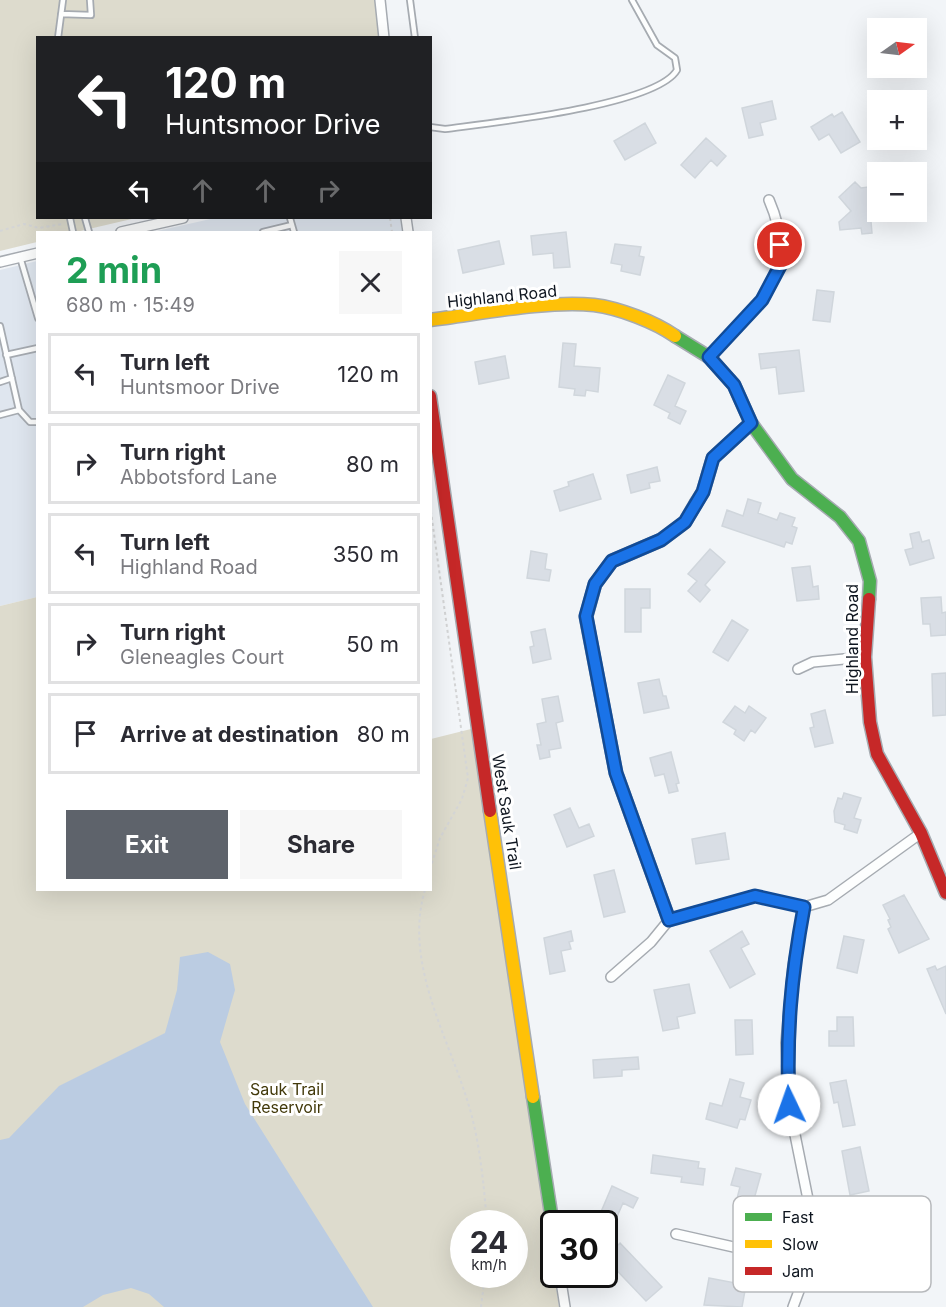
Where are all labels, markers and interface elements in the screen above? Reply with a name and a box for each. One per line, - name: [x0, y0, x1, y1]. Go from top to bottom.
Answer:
- north arrow: [867, 18, 927, 78]
- map controls: [867, 18, 927, 222]
- text: 120 m: [165, 57, 286, 108]
- icon: left: [66, 60, 144, 138]
- button: +: [867, 90, 927, 150]
- text: Huntsmoor Drive: [165, 108, 381, 141]
- button: −: [867, 162, 927, 222]
- icon: left: [123, 174, 156, 207]
- icon: ahead: [186, 174, 219, 207]
- icon: ahead: [249, 174, 282, 207]
- icon: right: [312, 174, 345, 207]
- pin: [754, 219, 805, 270]
- icon: arrive: [763, 228, 796, 261]
- text: 2 min: [66, 248, 162, 292]
- button: close: [339, 251, 402, 314]
- street label: Highland Road: [446, 280, 558, 312]
- text: 680 m · 15:49: [66, 293, 195, 317]
- text: Turn left: [120, 349, 210, 375]
- icon: left: [69, 357, 102, 390]
- text: 120 m: [337, 361, 399, 387]
- text: Huntsmoor Drive: [120, 375, 280, 399]
- text: Turn right: [120, 439, 226, 465]
- icon: right: [69, 447, 102, 480]
- text: 80 m: [346, 451, 399, 477]
- text: Abbotsford Lane: [120, 465, 277, 489]
- text: Turn left: [120, 529, 210, 555]
- icon: left: [69, 537, 102, 570]
- text: 350 m: [333, 541, 399, 567]
- text: Highland Road: [120, 555, 258, 579]
- street label: Highland Road: [842, 584, 862, 694]
- text: Turn right: [120, 619, 226, 645]
- icon: right: [69, 627, 102, 660]
- text: 50 m: [346, 631, 399, 657]
- text: Gleneagles Court: [120, 645, 284, 669]
- icon: arrive: [69, 717, 102, 750]
- text: Arrive at destination: [120, 721, 339, 747]
- text: 80 m: [357, 721, 410, 747]
- street label: West Sauk Trail: [488, 753, 526, 871]
- button: Exit: [66, 810, 228, 879]
- button: Share: [240, 810, 402, 879]
- position arrow: [757, 1073, 821, 1137]
- park label: Sauk Trail Reservoir: [250, 1079, 324, 1117]
- legend: [733, 1196, 931, 1292]
- text: Fast: [782, 1207, 814, 1227]
- speed limit sign: 30: [540, 1210, 618, 1288]
- text: 24: [470, 1224, 508, 1260]
- text: Slow: [782, 1234, 819, 1254]
- text: km/h: [471, 1255, 507, 1274]
- text: Jam: [782, 1261, 814, 1281]

